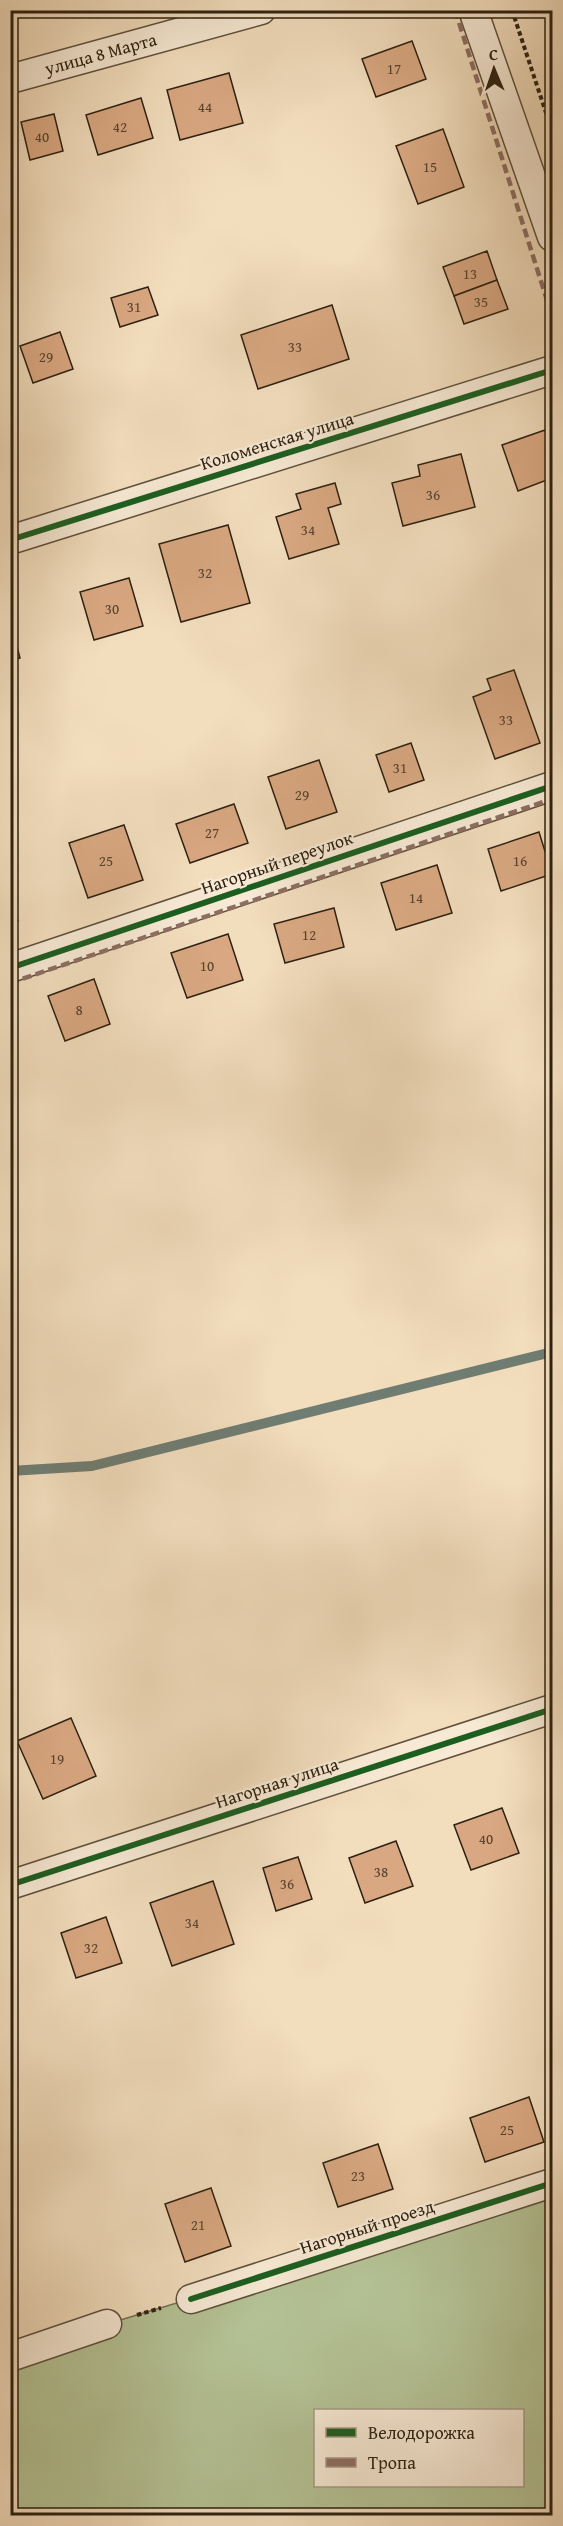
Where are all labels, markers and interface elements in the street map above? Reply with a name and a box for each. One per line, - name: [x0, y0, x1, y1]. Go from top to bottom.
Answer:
- street label: улица 8 Марта: [41, 25, 160, 82]
- north arrow: [464, 39, 524, 99]
- text: С: [489, 42, 498, 66]
- house number: 17: [387, 58, 401, 79]
- house number: 44: [198, 96, 212, 117]
- house number: 42: [113, 116, 127, 137]
- house number: 40: [35, 126, 49, 147]
- house number: 15: [423, 156, 437, 177]
- house number: 13: [463, 263, 477, 284]
- house number: 35: [474, 291, 488, 312]
- house number: 31: [127, 296, 141, 317]
- house number: 33: [288, 336, 302, 357]
- house number: 29: [39, 346, 53, 367]
- street label: Коломенская улица: [197, 404, 357, 477]
- house number: 36: [426, 484, 440, 505]
- house number: 34: [301, 519, 315, 540]
- house number: 32: [198, 562, 212, 583]
- house number: 30: [105, 598, 119, 619]
- house number: 33: [499, 709, 513, 730]
- house number: 31: [393, 757, 407, 778]
- house number: 29: [295, 784, 309, 805]
- house number: 27: [205, 822, 219, 843]
- street label: Нагорный переулок: [197, 824, 357, 901]
- house number: 25: [99, 850, 113, 871]
- house number: 16: [513, 850, 527, 871]
- house number: 14: [409, 887, 423, 908]
- house number: 12: [302, 924, 316, 945]
- house number: 10: [200, 955, 214, 976]
- house number: 8: [75, 999, 83, 1020]
- house number: 19: [50, 1748, 64, 1769]
- street label: Нагорная улица: [212, 1750, 342, 1815]
- house number: 40: [479, 1828, 493, 1849]
- house number: 38: [374, 1861, 388, 1882]
- house number: 36: [280, 1873, 294, 1894]
- house number: 34: [185, 1912, 199, 1933]
- house number: 32: [84, 1937, 98, 1958]
- house number: 25: [500, 2119, 514, 2140]
- house number: 23: [351, 2165, 365, 2186]
- street label: Нагорный проезд: [296, 2192, 438, 2261]
- house number: 21: [191, 2214, 205, 2235]
- legend: [314, 2409, 524, 2487]
- text: Велодорожка: [368, 2419, 475, 2446]
- text: Тропа: [368, 2449, 416, 2476]

